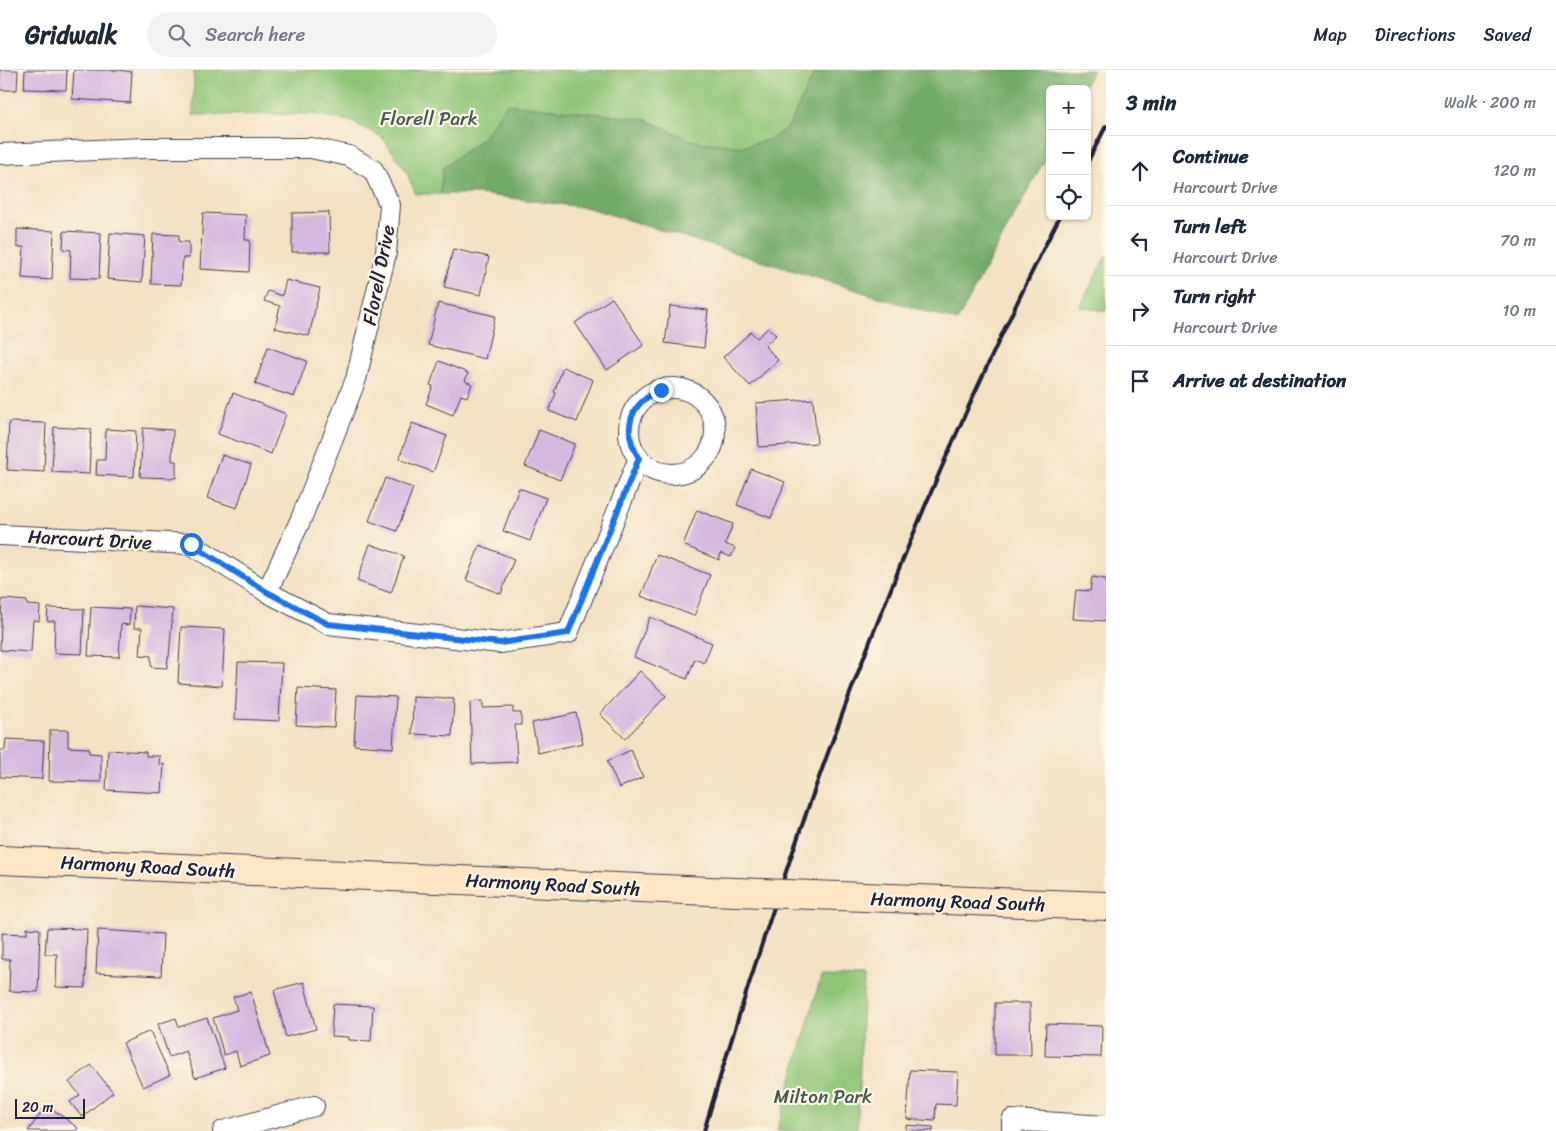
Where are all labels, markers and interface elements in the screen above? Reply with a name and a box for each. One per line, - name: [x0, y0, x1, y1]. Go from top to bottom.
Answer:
- search box: [147, 12, 497, 57]
- text: Gridwalk: [25, 14, 117, 56]
- text: Search here: [205, 18, 305, 51]
- text: Map: [1314, 19, 1347, 51]
- text: Directions: [1375, 19, 1456, 51]
- text: Saved: [1484, 19, 1531, 51]
- icon: search: [165, 21, 193, 49]
- text: 3 min: [1126, 84, 1176, 122]
- map controls: [1046, 85, 1091, 220]
- button: +: [1046, 85, 1091, 130]
- text: Walk · 200 m: [1444, 88, 1536, 117]
- park label: Florell Park: [380, 102, 478, 135]
- button: −: [1046, 130, 1091, 175]
- text: Continue: [1173, 140, 1249, 173]
- text: 120 m: [1493, 156, 1536, 185]
- icon: ahead: [1126, 157, 1154, 185]
- text: Harcourt Drive: [1173, 173, 1278, 202]
- button: locate: [1046, 175, 1091, 220]
- text: Turn left: [1173, 210, 1246, 243]
- street label: Florell Drive: [353, 222, 404, 328]
- text: 70 m: [1500, 226, 1536, 255]
- icon: left: [1126, 227, 1154, 255]
- text: Harcourt Drive: [1173, 243, 1278, 272]
- text: Turn right: [1173, 280, 1255, 313]
- text: 10 m: [1503, 296, 1536, 325]
- icon: right: [1126, 297, 1154, 325]
- text: Harcourt Drive: [1173, 313, 1278, 342]
- text: Arrive at destination: [1173, 364, 1346, 397]
- icon: arrive: [1126, 367, 1154, 395]
- route end: [650, 379, 673, 402]
- street label: Harcourt Drive: [27, 520, 153, 559]
- route start: [180, 533, 203, 556]
- street label: Harmony Road South: [60, 845, 236, 888]
- street label: Harmony Road South: [465, 863, 641, 906]
- street label: Harmony Road South: [870, 882, 1046, 921]
- park label: Milton Park: [774, 1080, 872, 1113]
- text: 20 m: [22, 1095, 53, 1120]
- scale bar: [15, 1096, 85, 1119]

